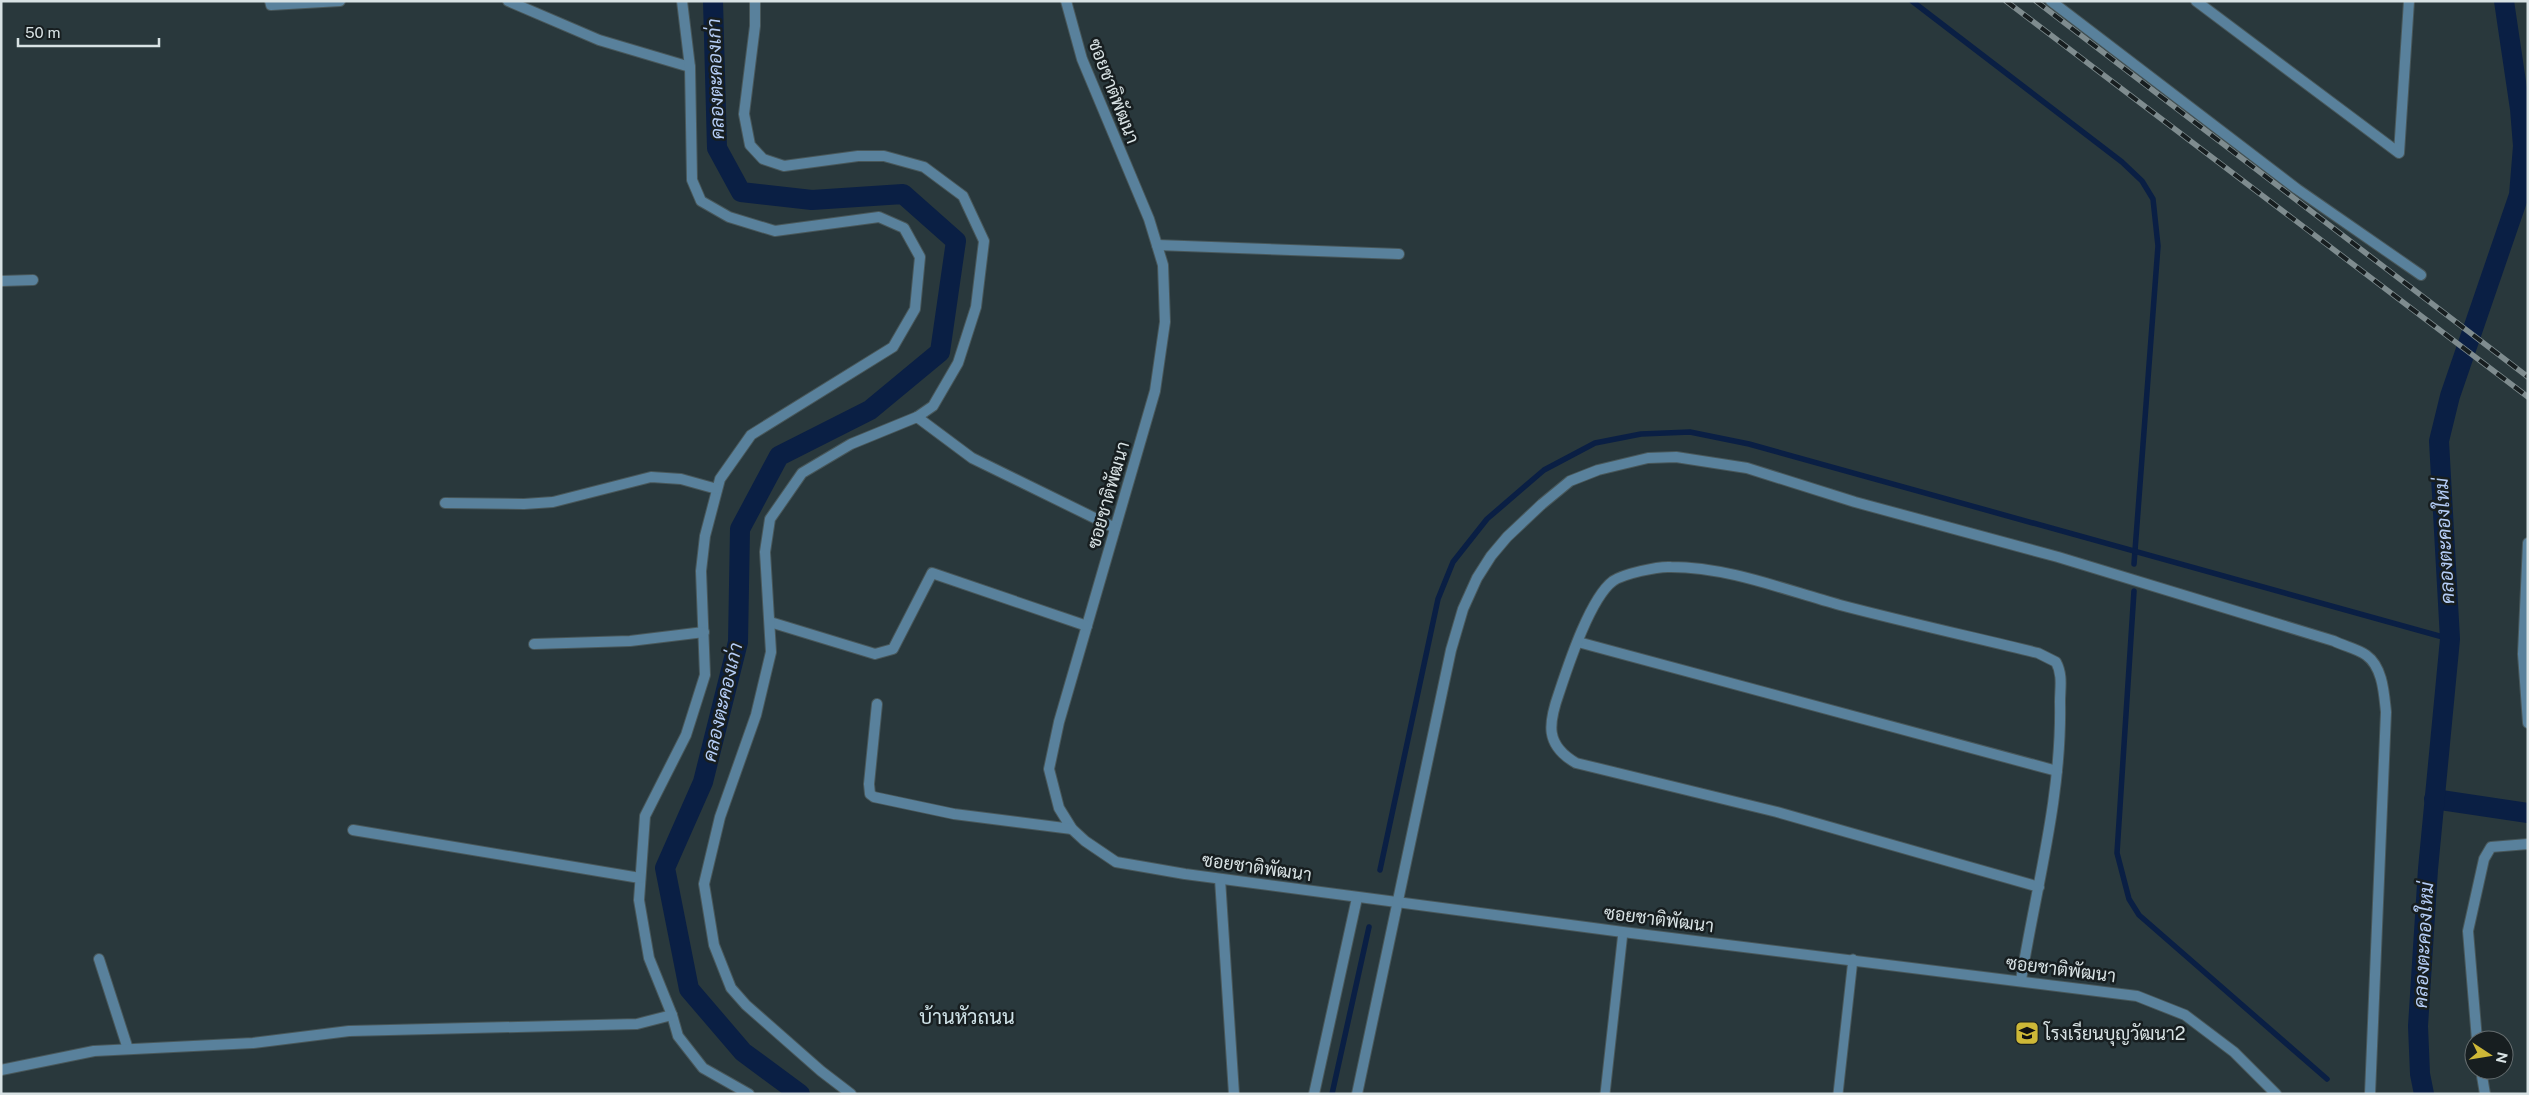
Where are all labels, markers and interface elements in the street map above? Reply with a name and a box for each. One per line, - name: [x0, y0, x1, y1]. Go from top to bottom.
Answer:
- scale bar: [18, 15, 159, 47]
- water label: คลองตะคองเก่า: [702, 18, 728, 140]
- text: 50 m: [25, 24, 60, 41]
- street label: ซอยชาติพัฒนา: [1084, 36, 1144, 146]
- street label: ซอยชาติพัฒนา: [1083, 439, 1133, 551]
- water label: คลองตะคองใหม่: [2429, 476, 2458, 605]
- water label: คลองตะคองเก่า: [698, 640, 746, 764]
- street label: ซอยชาติพัฒนา: [1201, 849, 1313, 885]
- water label: คลองตะคองใหม่: [2408, 880, 2437, 1009]
- street label: ซอยชาติพัฒนา: [1603, 902, 1715, 936]
- street label: ซอยชาติพัฒนา: [2005, 952, 2117, 986]
- district label: บ้านหัวถนน: [919, 1005, 1015, 1029]
- school or university icon: โรงเรียนบุญวัฒนา2: [2014, 1020, 2040, 1046]
- place label: โรงเรียนบุญวัฒนา2: [2043, 1021, 2185, 1046]
- north arrow: [2464, 1030, 2514, 1080]
- text: N: [2493, 1051, 2511, 1065]

